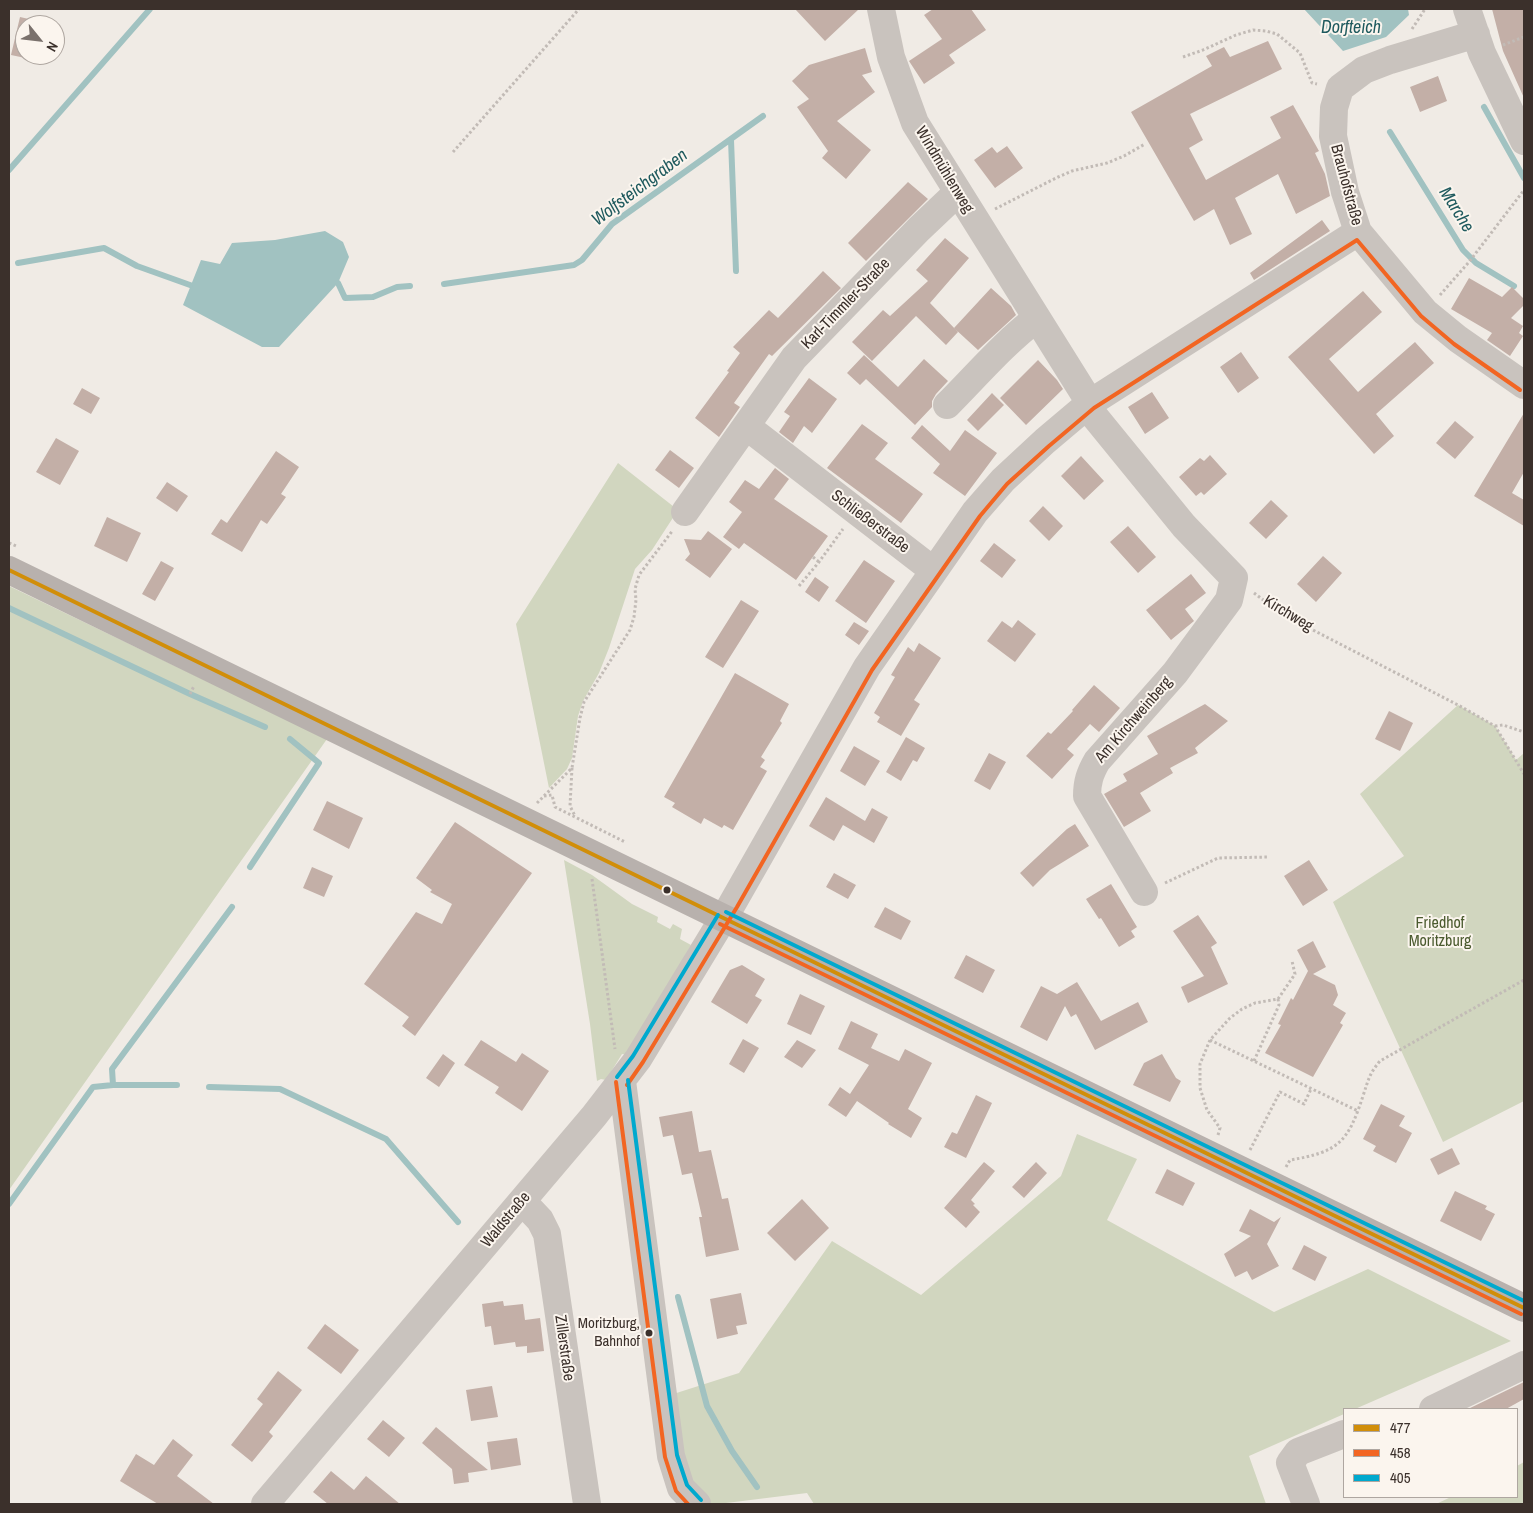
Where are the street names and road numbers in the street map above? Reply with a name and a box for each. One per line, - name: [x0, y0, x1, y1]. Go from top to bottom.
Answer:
- street label: Windmühlenweg: [911, 123, 977, 217]
- street label: Brauhofstraße: [1326, 142, 1366, 228]
- street label: Karl-Timmler-Straße: [798, 254, 894, 354]
- street label: Schließerstraße: [827, 486, 913, 558]
- street label: Kirchweg: [1260, 592, 1316, 636]
- street label: Am Kirchweinberg: [1091, 673, 1177, 767]
- street label: Waldstraße: [477, 1188, 535, 1252]
- street label: Zillerstraße: [550, 1314, 578, 1382]

